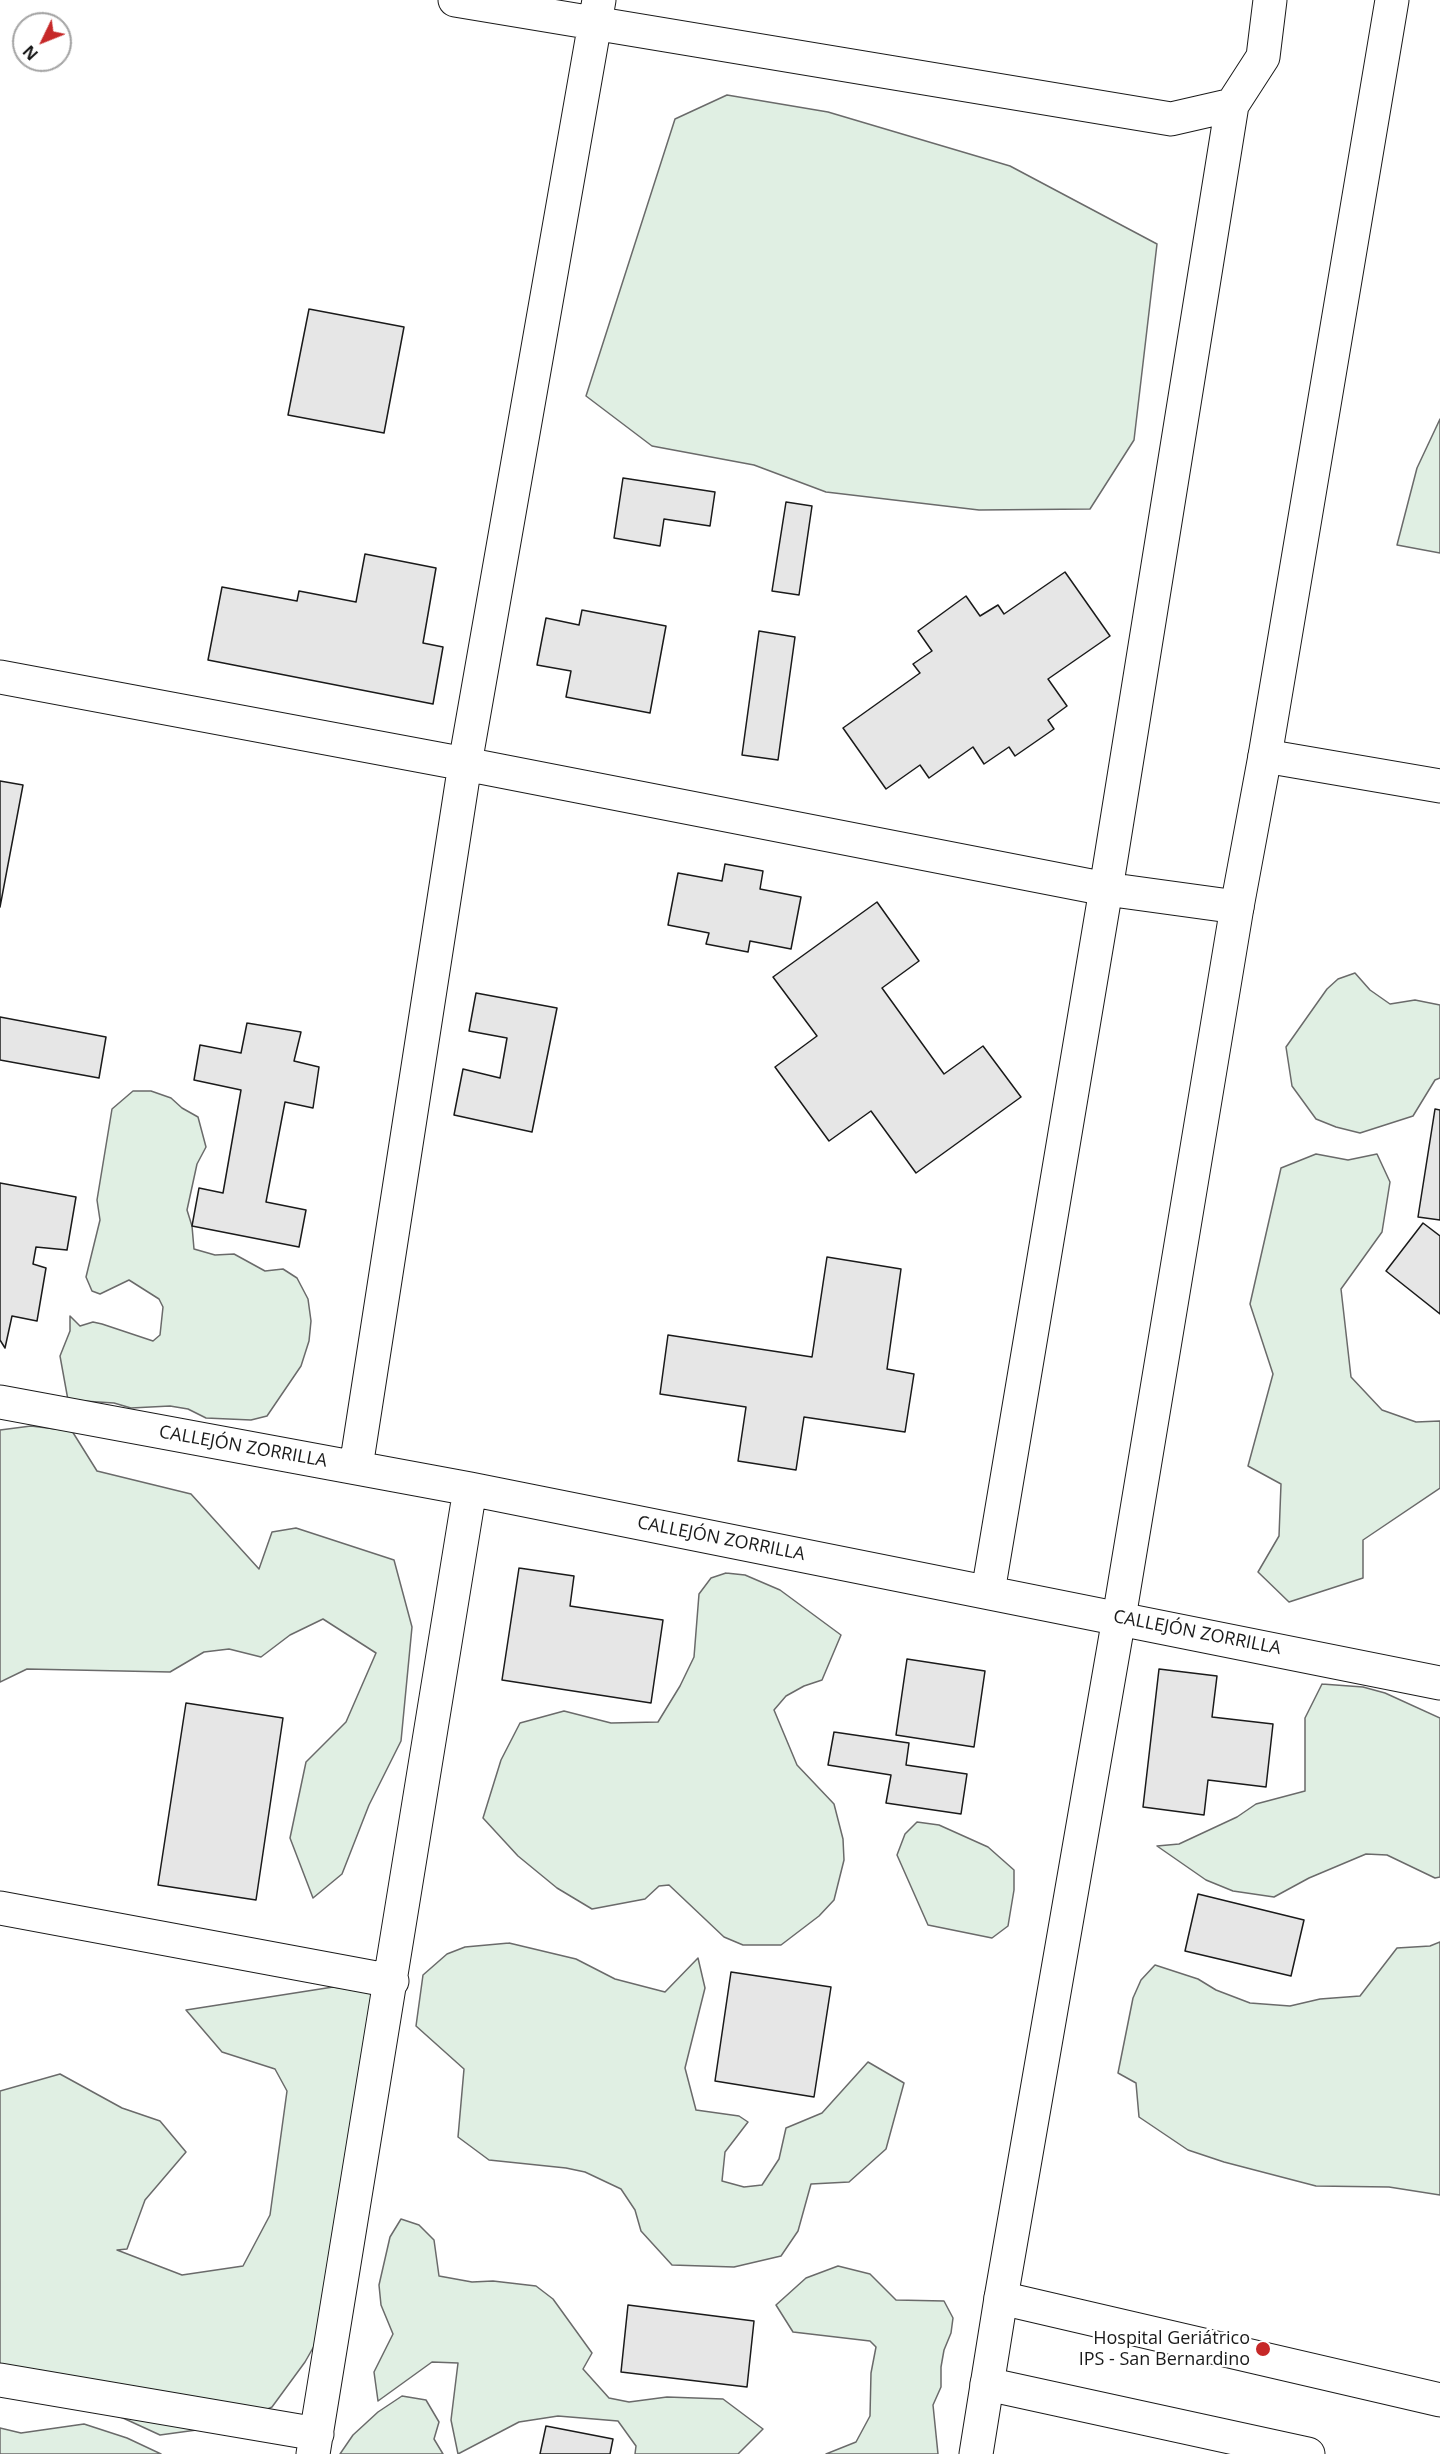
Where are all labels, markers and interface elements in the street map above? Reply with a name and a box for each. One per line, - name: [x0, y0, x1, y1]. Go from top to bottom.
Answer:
- north arrow: [12, 12, 72, 72]
- text: N: [18, 41, 43, 65]
- street label: CALLEJÓN ZORRILLA: [157, 1422, 329, 1472]
- street label: CALLEJÓN ZORRILLA: [635, 1512, 807, 1566]
- street label: CALLEJÓN ZORRILLA: [1111, 1606, 1283, 1660]
- place label: Hospital Geriátrico IPS - San Bernardino: [1079, 2328, 1250, 2370]
- marker: Hospital Geriátrico IPS - San Bernardino: [1254, 2340, 1272, 2358]

